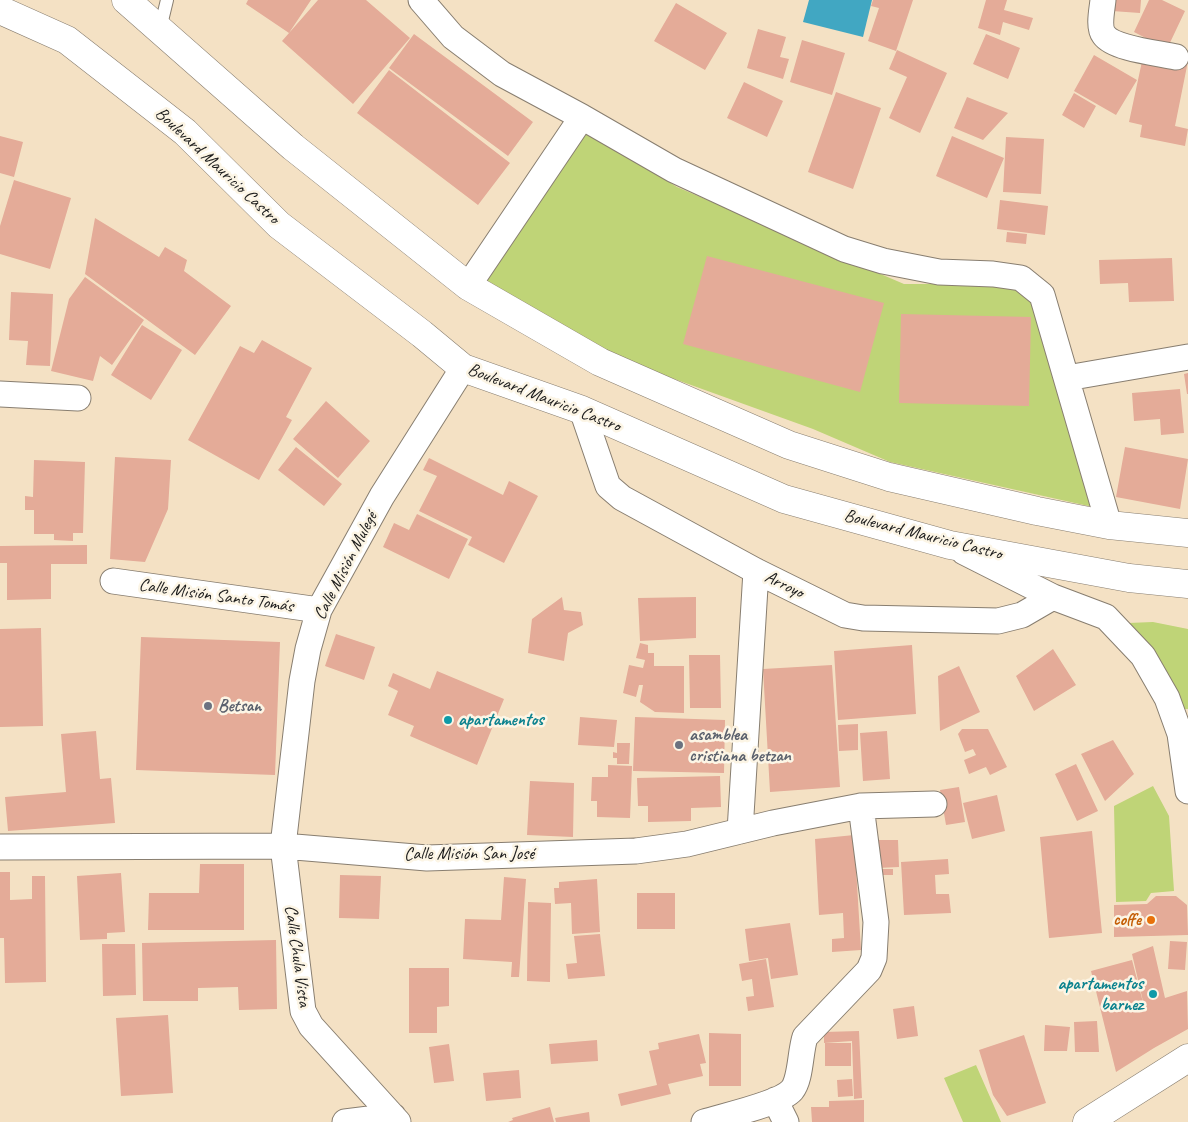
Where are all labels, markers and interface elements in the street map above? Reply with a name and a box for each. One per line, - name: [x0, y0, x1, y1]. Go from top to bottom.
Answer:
- street label: Boulevard Mauricio Castro: [150, 103, 284, 229]
- street label: Boulevard Mauricio Castro: [465, 359, 623, 437]
- street label: Boulevard Mauricio Castro: [842, 505, 1004, 565]
- street label: Calle Misión Mulegé: [310, 508, 382, 624]
- street label: Arroyo: [761, 566, 807, 604]
- street label: Calle Misión Santo Tomás: [137, 574, 295, 618]
- place label: Betsan: [218, 695, 261, 717]
- marker: Betsan: [202, 700, 214, 712]
- place label: apartamentos: [458, 709, 543, 731]
- marker: apartamentos: [442, 714, 454, 726]
- place label: asamblea cristiana betzan: [689, 724, 791, 766]
- marker: asamblea cristiana betzan: [673, 739, 685, 751]
- street label: Calle Misión San José: [404, 843, 534, 865]
- street label: Calle Chula Vista: [279, 904, 315, 1008]
- place label: coffe: [1113, 909, 1141, 931]
- marker: coffe: [1145, 914, 1157, 926]
- place label: apartamentos barnez: [1058, 973, 1143, 1016]
- marker: apartamentos barnez: [1147, 988, 1159, 1000]

